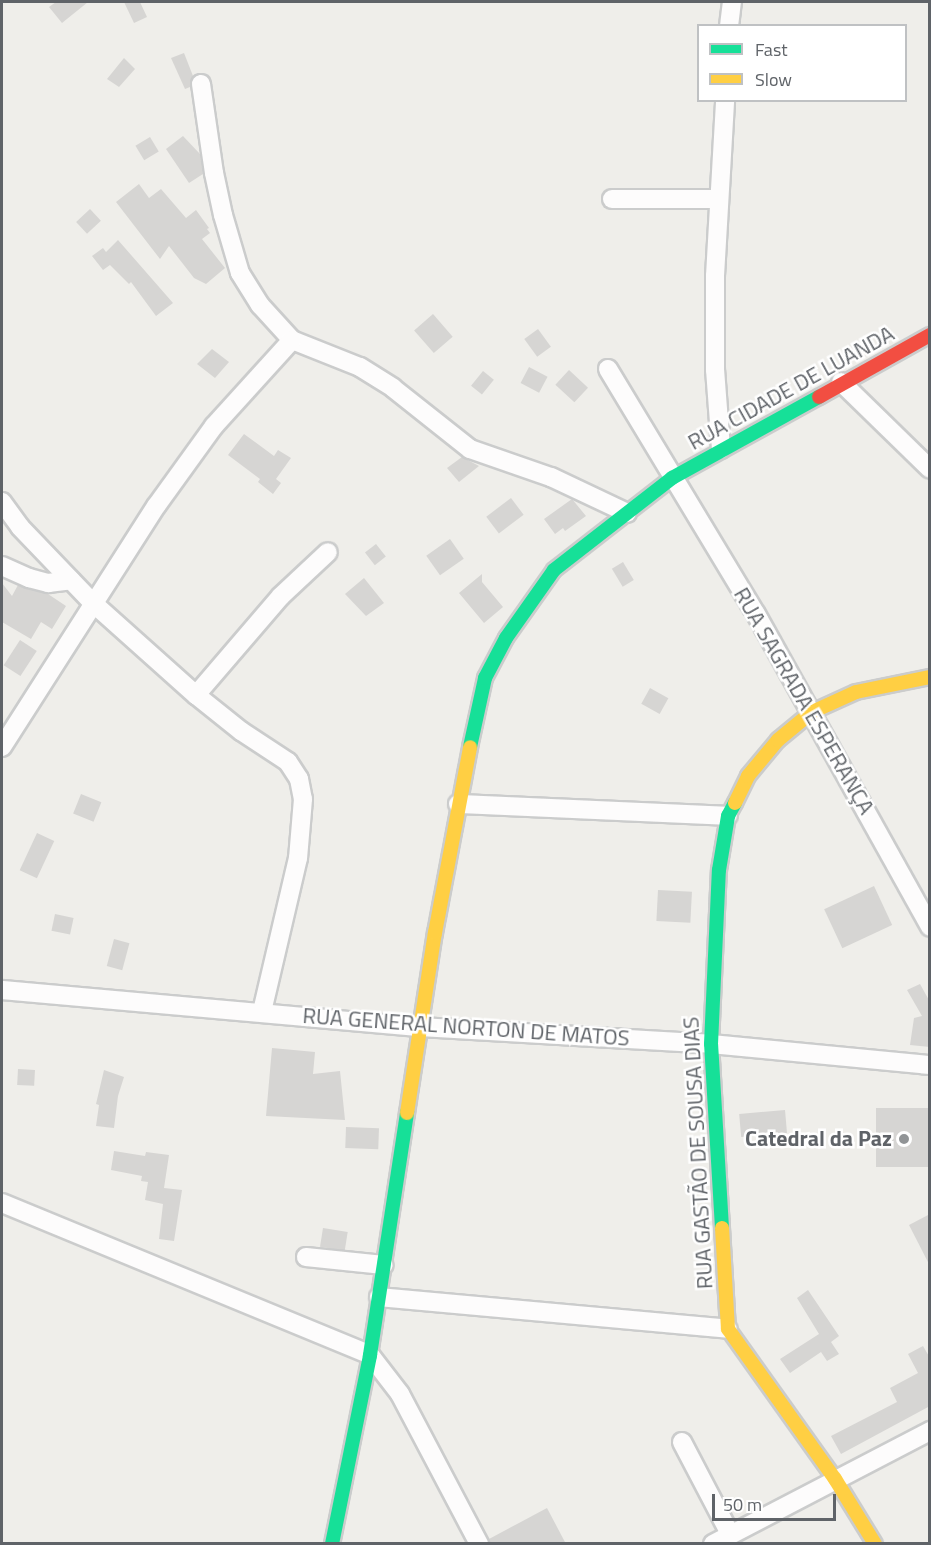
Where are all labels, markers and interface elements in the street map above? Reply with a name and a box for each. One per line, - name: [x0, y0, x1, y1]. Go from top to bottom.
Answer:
- legend: [697, 24, 907, 102]
- text: Fast: [755, 36, 788, 63]
- text: Slow: [755, 66, 792, 93]
- street label: RUA CIDADE DE LUANDA: [683, 320, 899, 456]
- street label: RUA SAGRADA ESPERANÇA: [728, 583, 880, 819]
- street label: RUA GENERAL NORTON DE MATOS: [302, 1002, 630, 1052]
- street label: RUA GASTÃO DE SOUSA DIAS: [678, 1016, 718, 1290]
- place label: Catedral da Paz: [745, 1126, 892, 1152]
- marker: Catedral da Paz: [897, 1132, 911, 1146]
- scale bar: [715, 1482, 840, 1520]
- text: 50 m: [723, 1491, 762, 1518]

